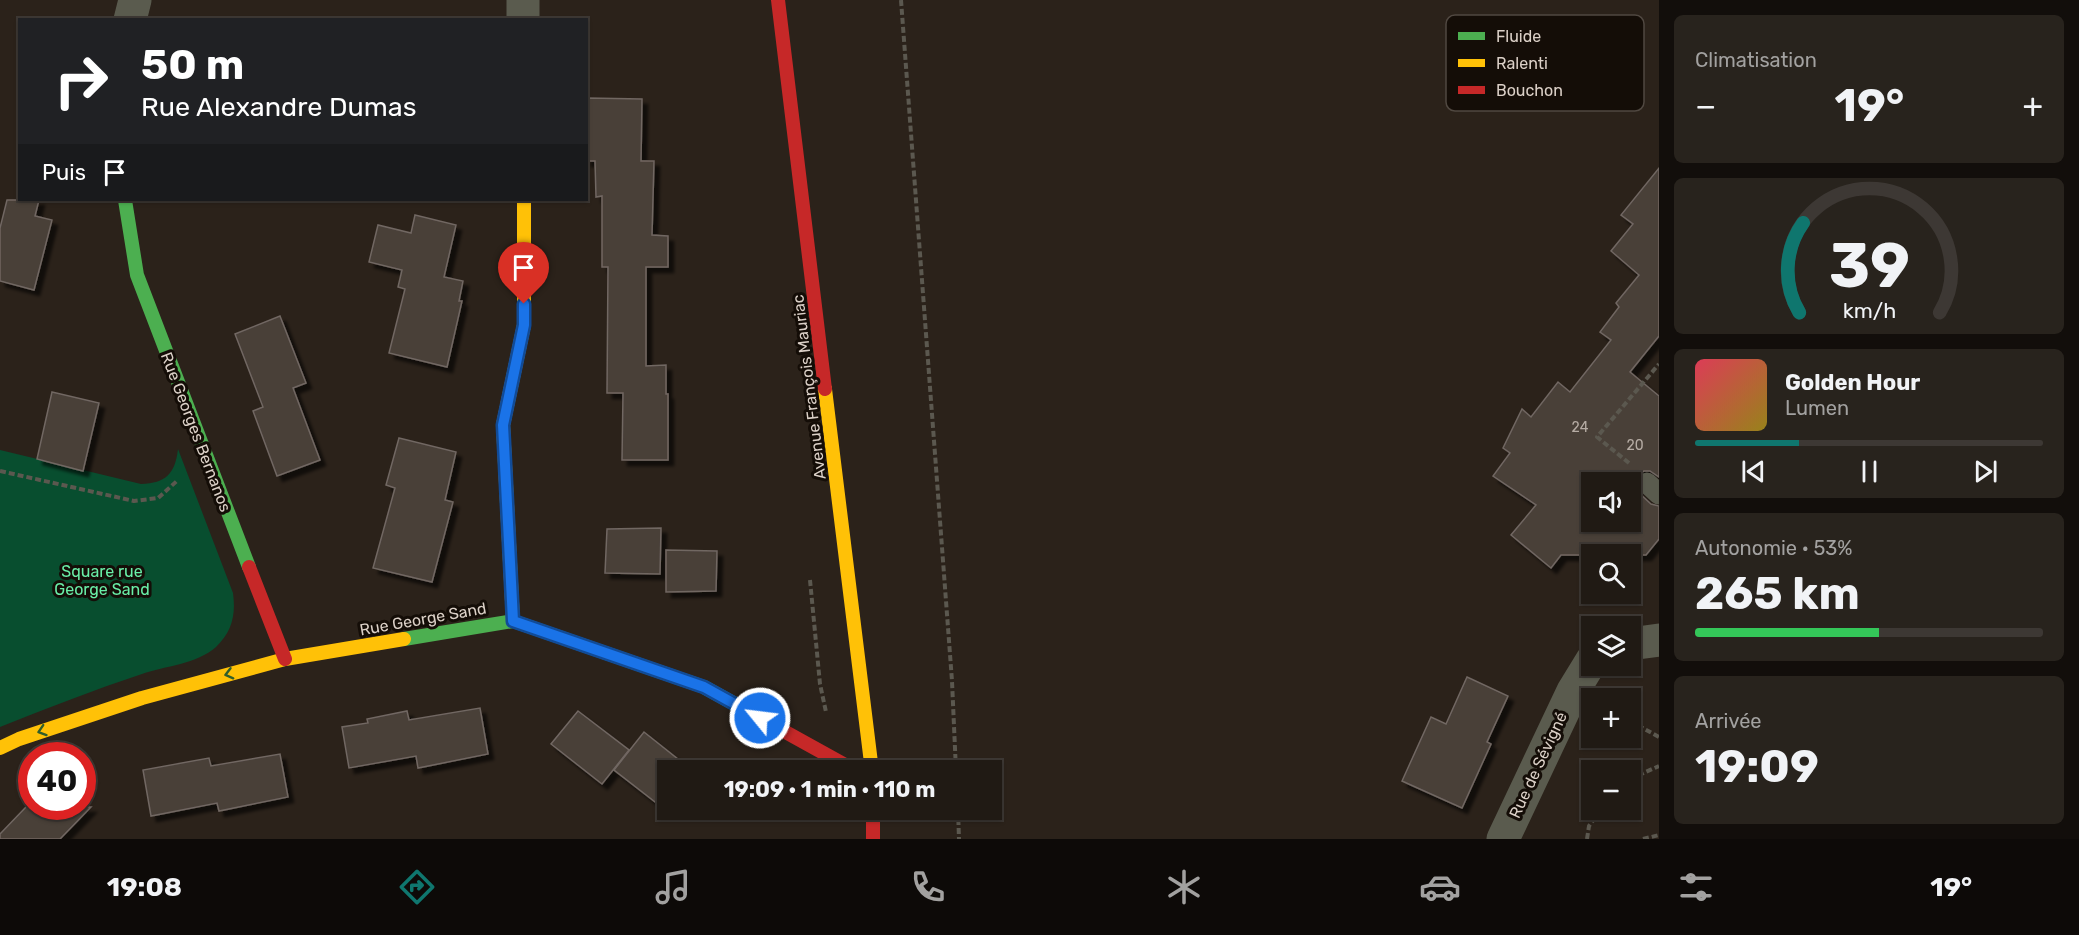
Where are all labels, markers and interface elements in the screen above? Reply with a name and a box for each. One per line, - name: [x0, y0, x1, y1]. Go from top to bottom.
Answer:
- legend: [1446, 15, 1644, 111]
- text: Fluide: [1496, 27, 1541, 46]
- text: 50 m: [141, 40, 244, 90]
- icon: right: [42, 42, 120, 120]
- text: Climatisation: [1695, 48, 1817, 72]
- text: Ralenti: [1496, 54, 1548, 73]
- text: 19°: [1835, 79, 1904, 132]
- text: Bouchon: [1496, 81, 1563, 100]
- text: −: [1695, 86, 1716, 125]
- text: +: [2022, 86, 2043, 125]
- text: Rue Alexandre Dumas: [141, 91, 416, 123]
- icon: arrive: [98, 156, 131, 189]
- text: Puis: [42, 159, 86, 186]
- text: 39: [1828, 229, 1910, 303]
- pin: [498, 242, 549, 304]
- icon: arrive: [507, 251, 540, 284]
- street label: Avenue François Mauriac: [788, 293, 830, 481]
- text: km/h: [1842, 299, 1896, 324]
- street label: Rue Georges Bernanos: [157, 349, 235, 515]
- text: Golden Hour: [1785, 369, 1920, 396]
- text: Lumen: [1785, 396, 1849, 420]
- house number: 24: [1572, 419, 1589, 436]
- house number: 20: [1626, 437, 1644, 454]
- icon: previous: [1737, 455, 1770, 488]
- icon: pause: [1853, 455, 1886, 488]
- icon: next: [1969, 455, 2002, 488]
- map controls: [1581, 472, 1641, 820]
- button: sound: [1581, 472, 1641, 532]
- text: Autonomie · 53%: [1695, 536, 1853, 560]
- button: search: [1581, 544, 1641, 604]
- park label: Square rue George Sand: [54, 562, 150, 599]
- text: 265 km: [1695, 567, 1860, 620]
- street label: Rue George Sand: [358, 598, 488, 640]
- button: layers: [1581, 616, 1641, 676]
- one-way arrow: [224, 667, 234, 680]
- position arrow: [728, 686, 792, 750]
- button: +: [1581, 688, 1641, 748]
- street label: Rue de Sévigné: [1505, 709, 1571, 821]
- text: Arrivée: [1695, 709, 1762, 733]
- one-way arrow: [37, 724, 48, 736]
- text: 19:09: [1695, 740, 1819, 793]
- speed limit sign: 40: [18, 742, 96, 820]
- button: −: [1581, 760, 1641, 820]
- text: 19:09 · 1 min · 110 m: [724, 776, 935, 803]
- icon: directions: [396, 866, 438, 908]
- icon: music: [652, 866, 694, 908]
- icon: phone: [907, 866, 949, 908]
- icon: climate: [1163, 866, 1205, 908]
- icon: car: [1419, 866, 1461, 908]
- icon: filters: [1675, 866, 1717, 908]
- text: 19:08: [107, 871, 182, 903]
- text: 19°: [1930, 871, 1972, 903]

